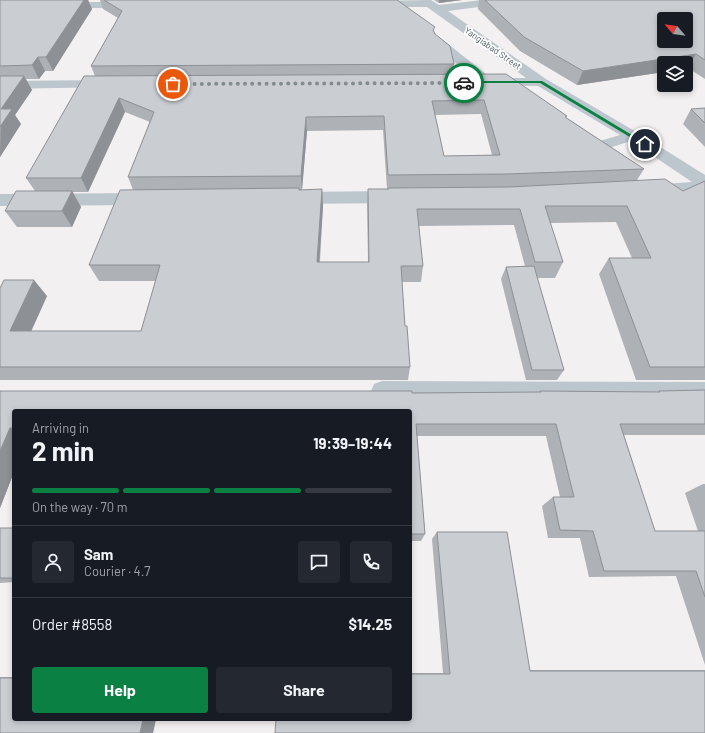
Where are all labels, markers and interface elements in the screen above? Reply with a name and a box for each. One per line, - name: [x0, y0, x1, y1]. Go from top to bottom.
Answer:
- north arrow: [657, 12, 693, 48]
- map controls: [657, 12, 693, 92]
- street label: Yangiabad Street: [463, 24, 523, 72]
- button: layers: [657, 56, 693, 92]
- courier: [444, 63, 484, 103]
- pin: [156, 67, 190, 101]
- icon: car: [453, 72, 475, 94]
- icon: bag: [162, 73, 184, 95]
- pin: [628, 127, 662, 161]
- icon: home: [634, 133, 656, 155]
- text: Arriving in: [32, 420, 89, 436]
- text: 19:39–19:44: [313, 434, 392, 452]
- text: 2 min: [32, 435, 94, 466]
- text: On the way · 70 m: [32, 499, 127, 515]
- button: person: [32, 541, 74, 583]
- button: chat: [298, 541, 340, 583]
- button: phone: [350, 541, 392, 583]
- text: Sam: [84, 545, 113, 563]
- text: Courier · 4.7: [84, 563, 151, 579]
- text: Order #8558: [32, 615, 112, 633]
- text: $14.25: [348, 615, 392, 633]
- button: Help: [32, 667, 208, 713]
- button: Share: [216, 667, 392, 713]

